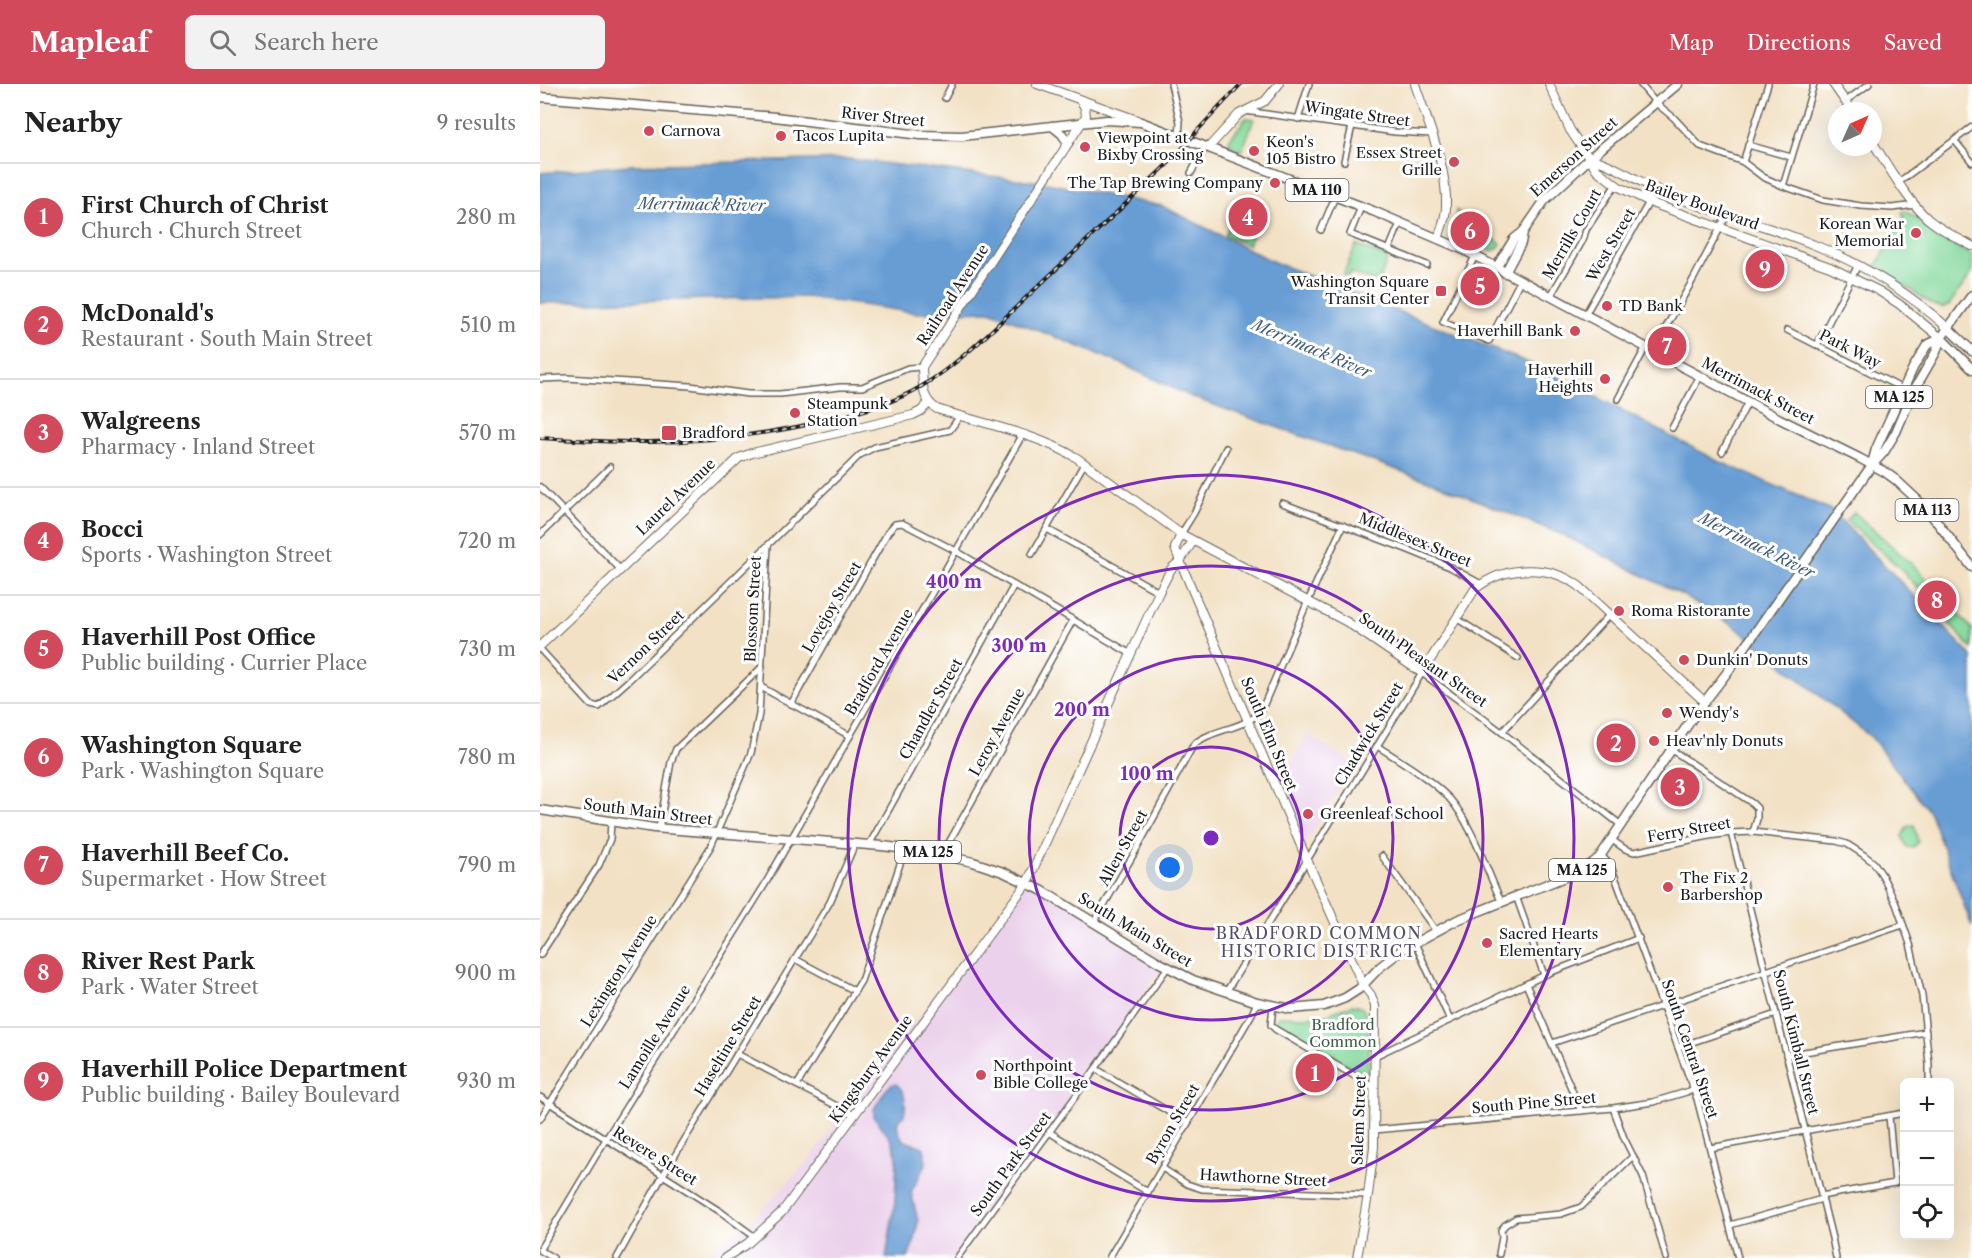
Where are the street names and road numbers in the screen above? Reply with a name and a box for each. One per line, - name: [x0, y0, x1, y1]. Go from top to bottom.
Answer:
- street label: Wingate Street: [1302, 97, 1412, 130]
- street label: River Street: [840, 103, 927, 130]
- street label: Emerson Street: [1526, 112, 1622, 201]
- street label: Bailey Boulevard: [1643, 175, 1762, 234]
- road number: MA 110: [1286, 179, 1348, 201]
- street label: Merrills Court: [1538, 184, 1606, 282]
- street label: West Street: [1581, 204, 1640, 286]
- street label: Railroad Avenue: [913, 240, 992, 349]
- street label: Park Way: [1816, 325, 1885, 372]
- street label: Merrimack Street: [1699, 353, 1819, 429]
- road number: MA 125: [1866, 386, 1932, 408]
- street label: Laurel Avenue: [632, 454, 719, 539]
- road number: MA 113: [1896, 499, 1958, 521]
- street label: Middlesex Street: [1356, 508, 1475, 571]
- street label: Blossom Street: [740, 554, 765, 663]
- street label: Lovejoy Street: [798, 557, 866, 656]
- street label: Vernon Street: [603, 605, 688, 688]
- street label: Bradford Avenue: [840, 605, 917, 718]
- street label: South Pleasant Street: [1355, 608, 1492, 711]
- street label: Chandler Street: [895, 654, 967, 763]
- street label: South Elm Street: [1237, 674, 1302, 794]
- street label: Chadwick Street: [1330, 678, 1407, 789]
- street label: Leroy Avenue: [965, 684, 1029, 779]
- street label: South Main Street: [583, 794, 714, 829]
- street label: Allen Street: [1093, 806, 1152, 890]
- street label: Ferry Street: [1646, 813, 1733, 846]
- road number: MA 125: [895, 841, 961, 863]
- road number: MA 125: [1549, 859, 1615, 881]
- street label: South Main Street: [1075, 888, 1196, 971]
- street label: Lexington Avenue: [576, 911, 661, 1030]
- street label: South Kimball Street: [1769, 967, 1824, 1117]
- street label: South Central Street: [1658, 977, 1723, 1122]
- street label: Lamoille Avenue: [615, 981, 694, 1092]
- street label: Haseltine Street: [690, 991, 765, 1100]
- street label: Kingsbury Avenue: [825, 1011, 916, 1127]
- street label: Salem Street: [1347, 1074, 1370, 1165]
- street label: Byron Street: [1142, 1079, 1204, 1167]
- street label: South Pine Street: [1471, 1088, 1598, 1117]
- street label: South Park Street: [966, 1107, 1055, 1220]
- street label: Revere Street: [609, 1122, 702, 1189]
- street label: Hawthorne Street: [1199, 1165, 1328, 1190]

